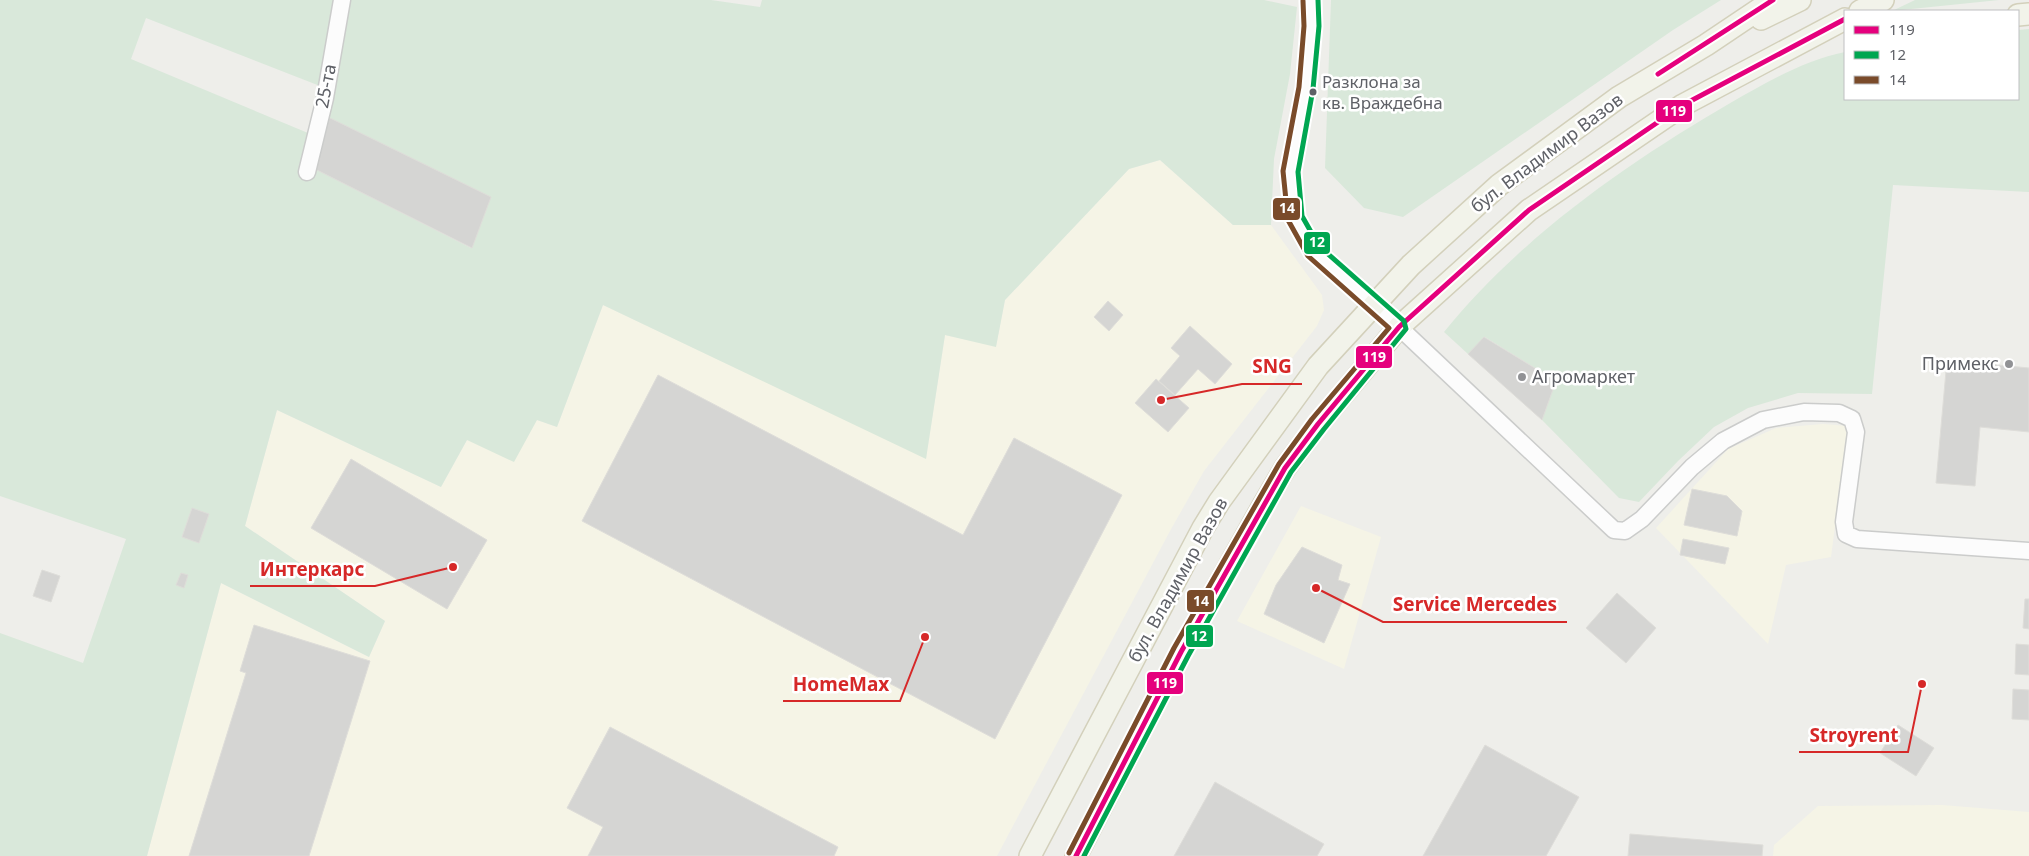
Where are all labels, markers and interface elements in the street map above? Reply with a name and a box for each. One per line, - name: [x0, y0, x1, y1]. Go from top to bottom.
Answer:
- legend: [1844, 10, 2019, 100]
- text: 119: [1889, 19, 1915, 39]
- text: 12: [1889, 44, 1906, 64]
- street label: 25-та: [309, 62, 341, 110]
- text: 14: [1889, 69, 1907, 89]
- place label: Разклона за кв. Враждебна: [1322, 70, 1443, 114]
- marker: Разклона за кв. Враждебна: [1308, 87, 1318, 97]
- street label: бул. Владимир Вазов: [1465, 87, 1627, 217]
- line badge: 119: [1655, 99, 1693, 123]
- text: 119: [1662, 101, 1686, 120]
- line badge: 14: [1272, 197, 1301, 221]
- text: 14: [1279, 198, 1295, 217]
- line badge: 12: [1303, 231, 1331, 255]
- text: 12: [1309, 232, 1325, 251]
- line badge: 119: [1355, 345, 1393, 369]
- text: 119: [1362, 347, 1386, 366]
- callout: SNG: [1242, 350, 1302, 384]
- place label: Примекс: [1922, 351, 1999, 375]
- text: SNG: [1252, 353, 1292, 379]
- marker: Примекс: [2003, 358, 2015, 370]
- place label: Агромаркет: [1532, 364, 1636, 388]
- marker: Агромаркет: [1516, 371, 1528, 383]
- street label: бул. Владимир Вазов: [1122, 493, 1232, 666]
- callout: Интеркарс: [250, 552, 375, 586]
- text: Интеркарс: [260, 556, 364, 582]
- callout: Service Mercedes: [1383, 588, 1567, 622]
- line badge: 14: [1186, 589, 1215, 613]
- text: 14: [1193, 591, 1209, 610]
- text: Service Mercedes: [1393, 591, 1557, 617]
- line badge: 12: [1185, 624, 1214, 648]
- text: 12: [1191, 626, 1207, 645]
- callout: HomeMax: [783, 667, 900, 701]
- text: HomeMax: [793, 671, 889, 697]
- line badge: 119: [1146, 671, 1184, 695]
- text: 119: [1153, 673, 1177, 692]
- callout: Stroyrent: [1799, 718, 1908, 752]
- text: Stroyrent: [1809, 722, 1899, 748]

